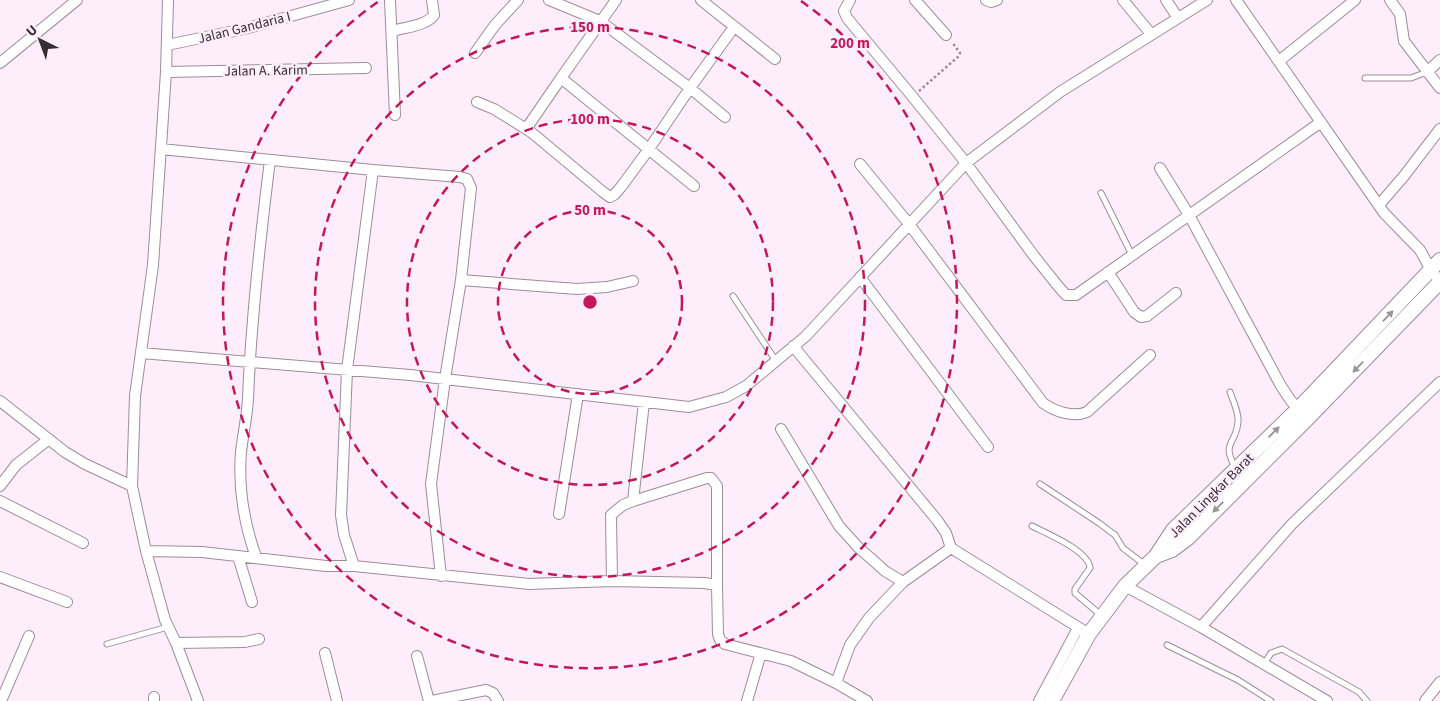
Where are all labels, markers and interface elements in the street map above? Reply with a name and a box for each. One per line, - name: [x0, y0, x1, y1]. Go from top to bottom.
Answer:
- street label: Jalan Gandaria I: [196, 7, 293, 49]
- north arrow: [15, 15, 65, 65]
- text: 150 m: [570, 17, 610, 38]
- text: U: [22, 21, 42, 42]
- text: 200 m: [830, 33, 870, 54]
- street label: Jalan A. Karim: [224, 60, 308, 82]
- text: 100 m: [570, 109, 610, 130]
- text: 50 m: [574, 200, 606, 221]
- centre of rings: [581, 293, 599, 311]
- one-way arrow: [1382, 310, 1394, 322]
- one-way arrow: [1352, 361, 1364, 373]
- one-way arrow: [1268, 426, 1280, 438]
- street label: Jalan Lingkar Barat: [1165, 449, 1259, 543]
- one-way arrow: [1212, 501, 1224, 513]

